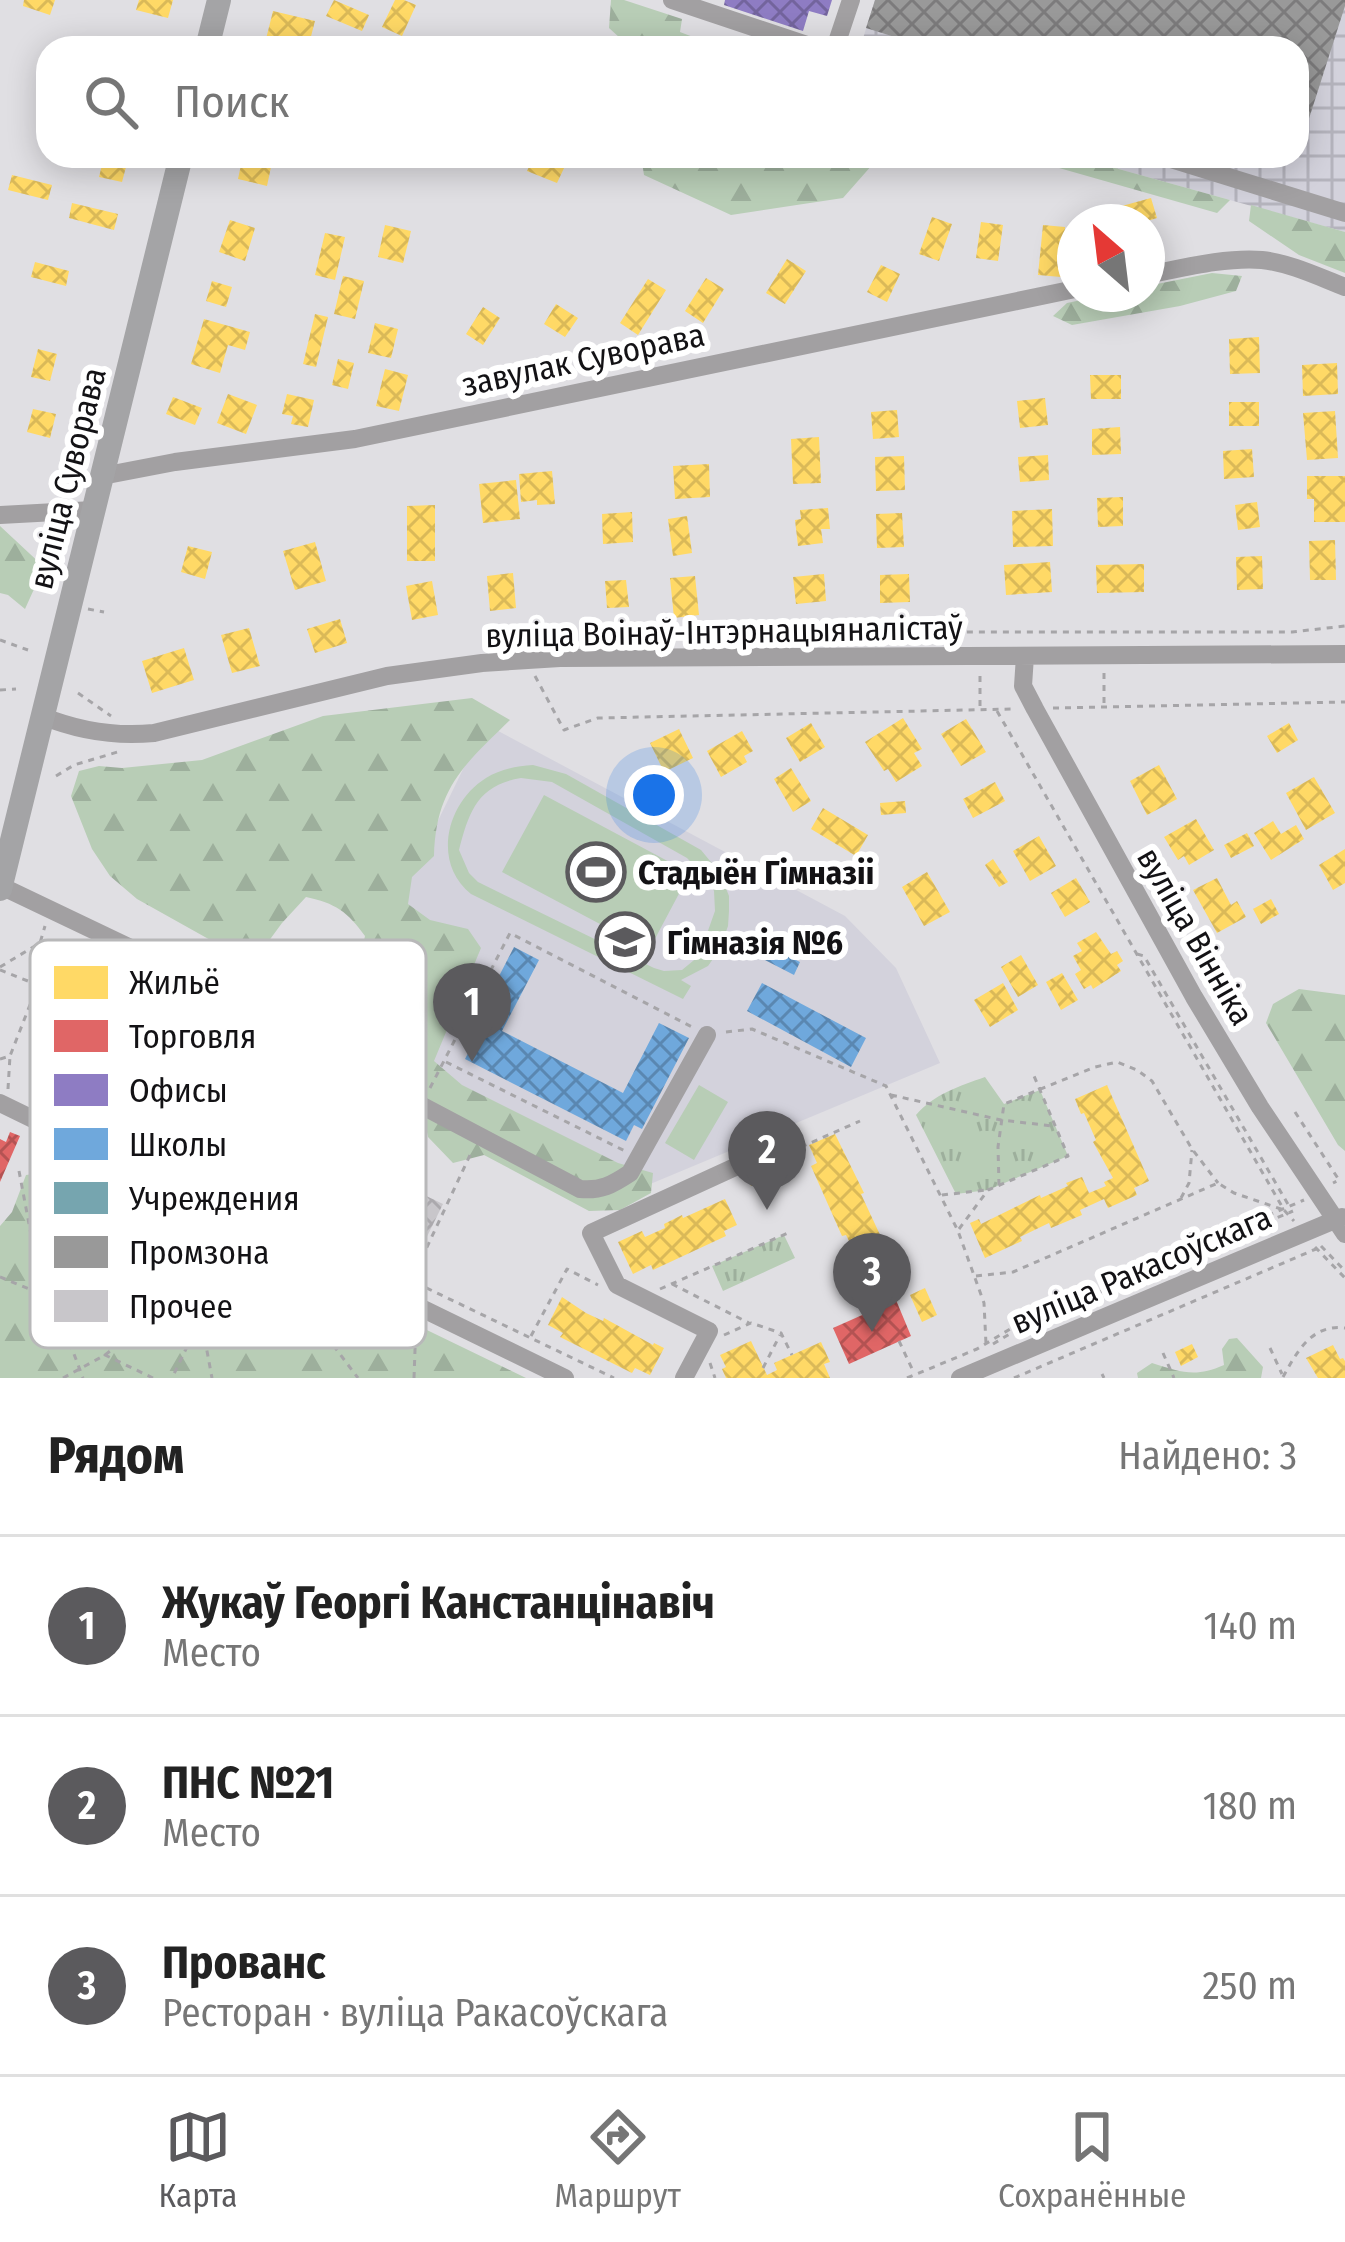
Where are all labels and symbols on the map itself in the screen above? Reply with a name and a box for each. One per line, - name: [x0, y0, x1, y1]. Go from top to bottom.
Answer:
- north arrow: [1057, 204, 1165, 312]
- street label: завулак Суворава: [458, 315, 708, 405]
- street label: вуліца Суворава: [21, 363, 115, 593]
- street label: вуліца Воінаў-Інтэрнацыяналістаў: [485, 608, 963, 656]
- your location: [624, 765, 684, 825]
- sports icon: Стадыён Гімназіі: [565, 841, 627, 903]
- street label: вуліца Вінніка: [1128, 841, 1262, 1032]
- place label: Стадыён Гімназіі: [638, 853, 874, 893]
- school or university icon: Гімназія №6: [594, 911, 656, 973]
- place label: Гімназія №6: [667, 923, 843, 963]
- legend: [30, 940, 426, 1348]
- text: Жильё: [129, 963, 220, 1003]
- pin: 1: [433, 963, 511, 1062]
- text: Торговля: [129, 1017, 256, 1057]
- text: Офисы: [129, 1071, 228, 1111]
- pin: 2: [728, 1111, 806, 1210]
- text: Школы: [129, 1125, 227, 1165]
- text: Учреждения: [128, 1179, 300, 1219]
- street label: вуліца Ракасоўскага: [1005, 1197, 1277, 1343]
- text: Промзона: [129, 1233, 270, 1273]
- pin: 3: [833, 1233, 911, 1332]
- text: Прочее: [129, 1287, 233, 1327]

